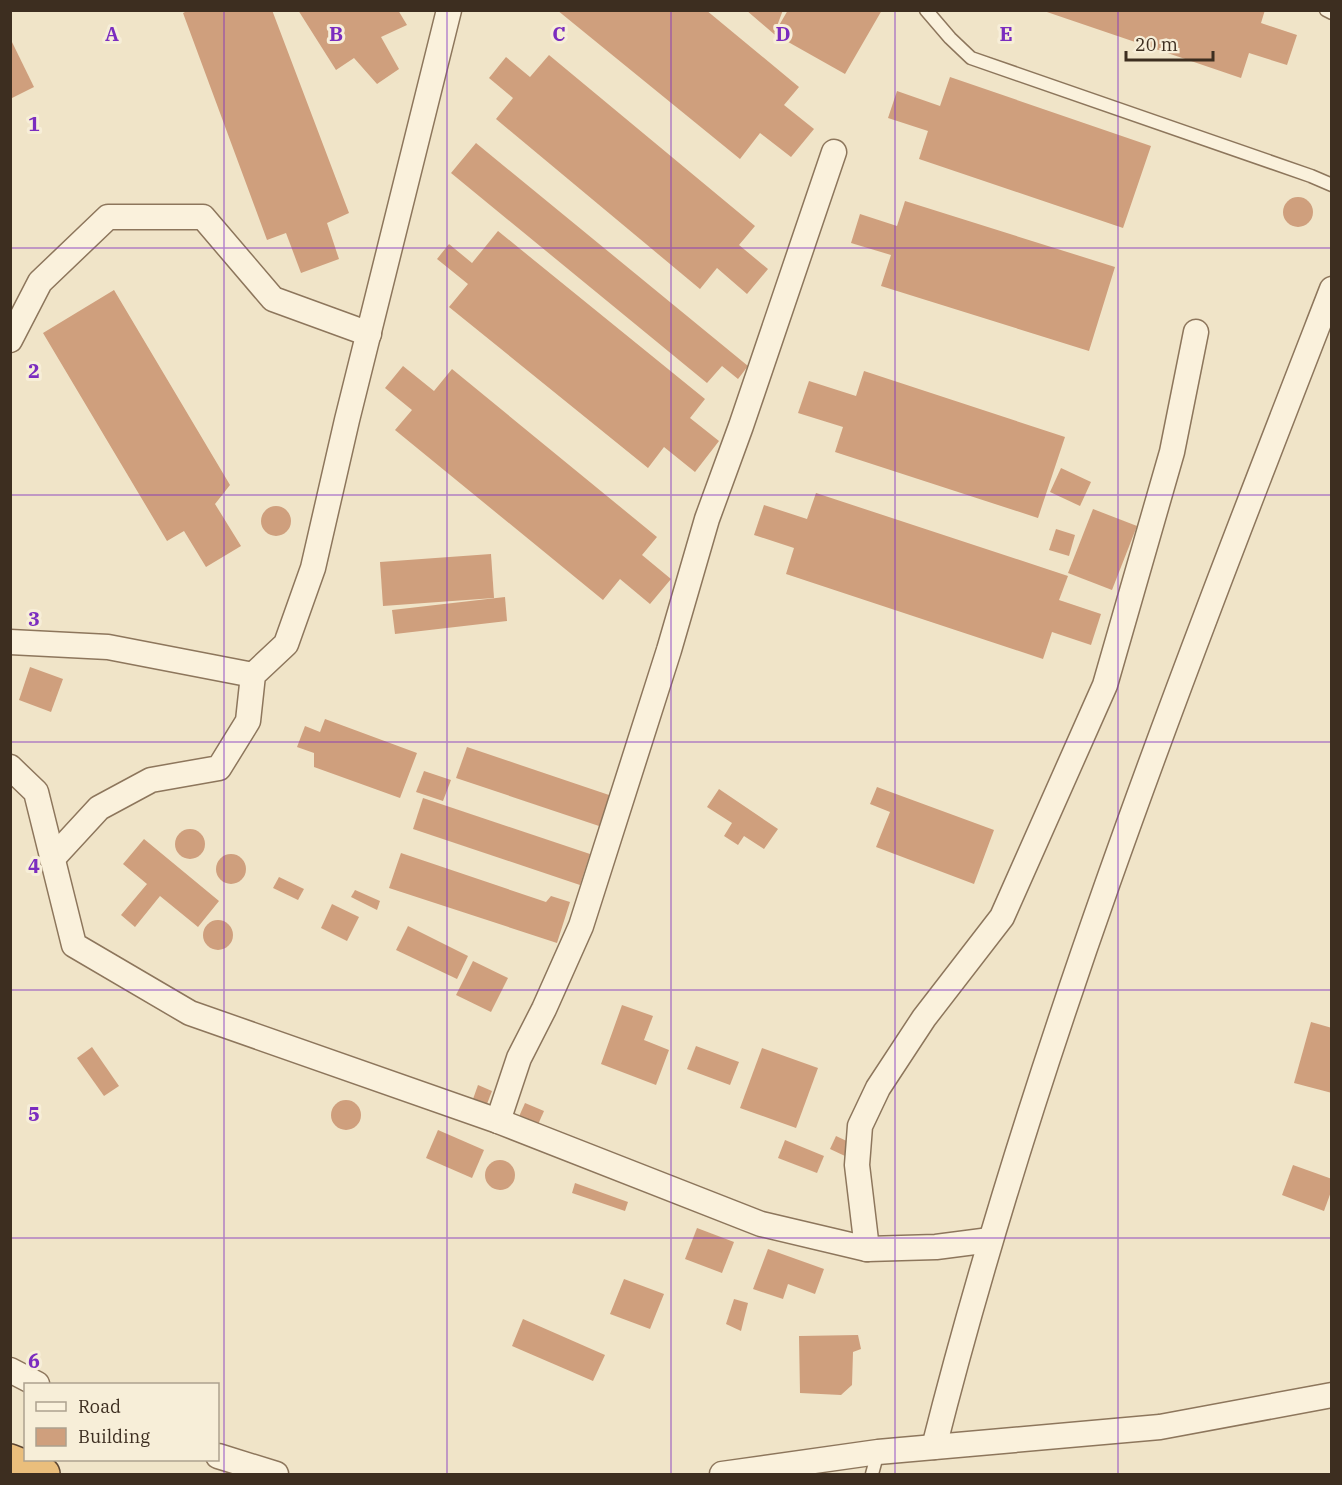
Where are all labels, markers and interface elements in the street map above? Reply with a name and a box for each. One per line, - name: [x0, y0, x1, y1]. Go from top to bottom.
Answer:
- text: A: [105, 20, 119, 47]
- text: B: [329, 20, 343, 47]
- text: C: [552, 20, 566, 47]
- text: D: [775, 20, 791, 47]
- text: E: [999, 20, 1013, 47]
- scale bar: [1126, 24, 1213, 62]
- text: 20 m: [1135, 33, 1178, 56]
- text: 1: [28, 110, 40, 137]
- text: 2: [28, 357, 40, 384]
- text: 3: [28, 605, 40, 632]
- text: 4: [28, 852, 40, 879]
- text: 5: [28, 1100, 40, 1127]
- text: 6: [28, 1347, 40, 1374]
- legend: [24, 1383, 219, 1461]
- text: Road: [78, 1395, 121, 1418]
- text: Building: [78, 1425, 150, 1448]

